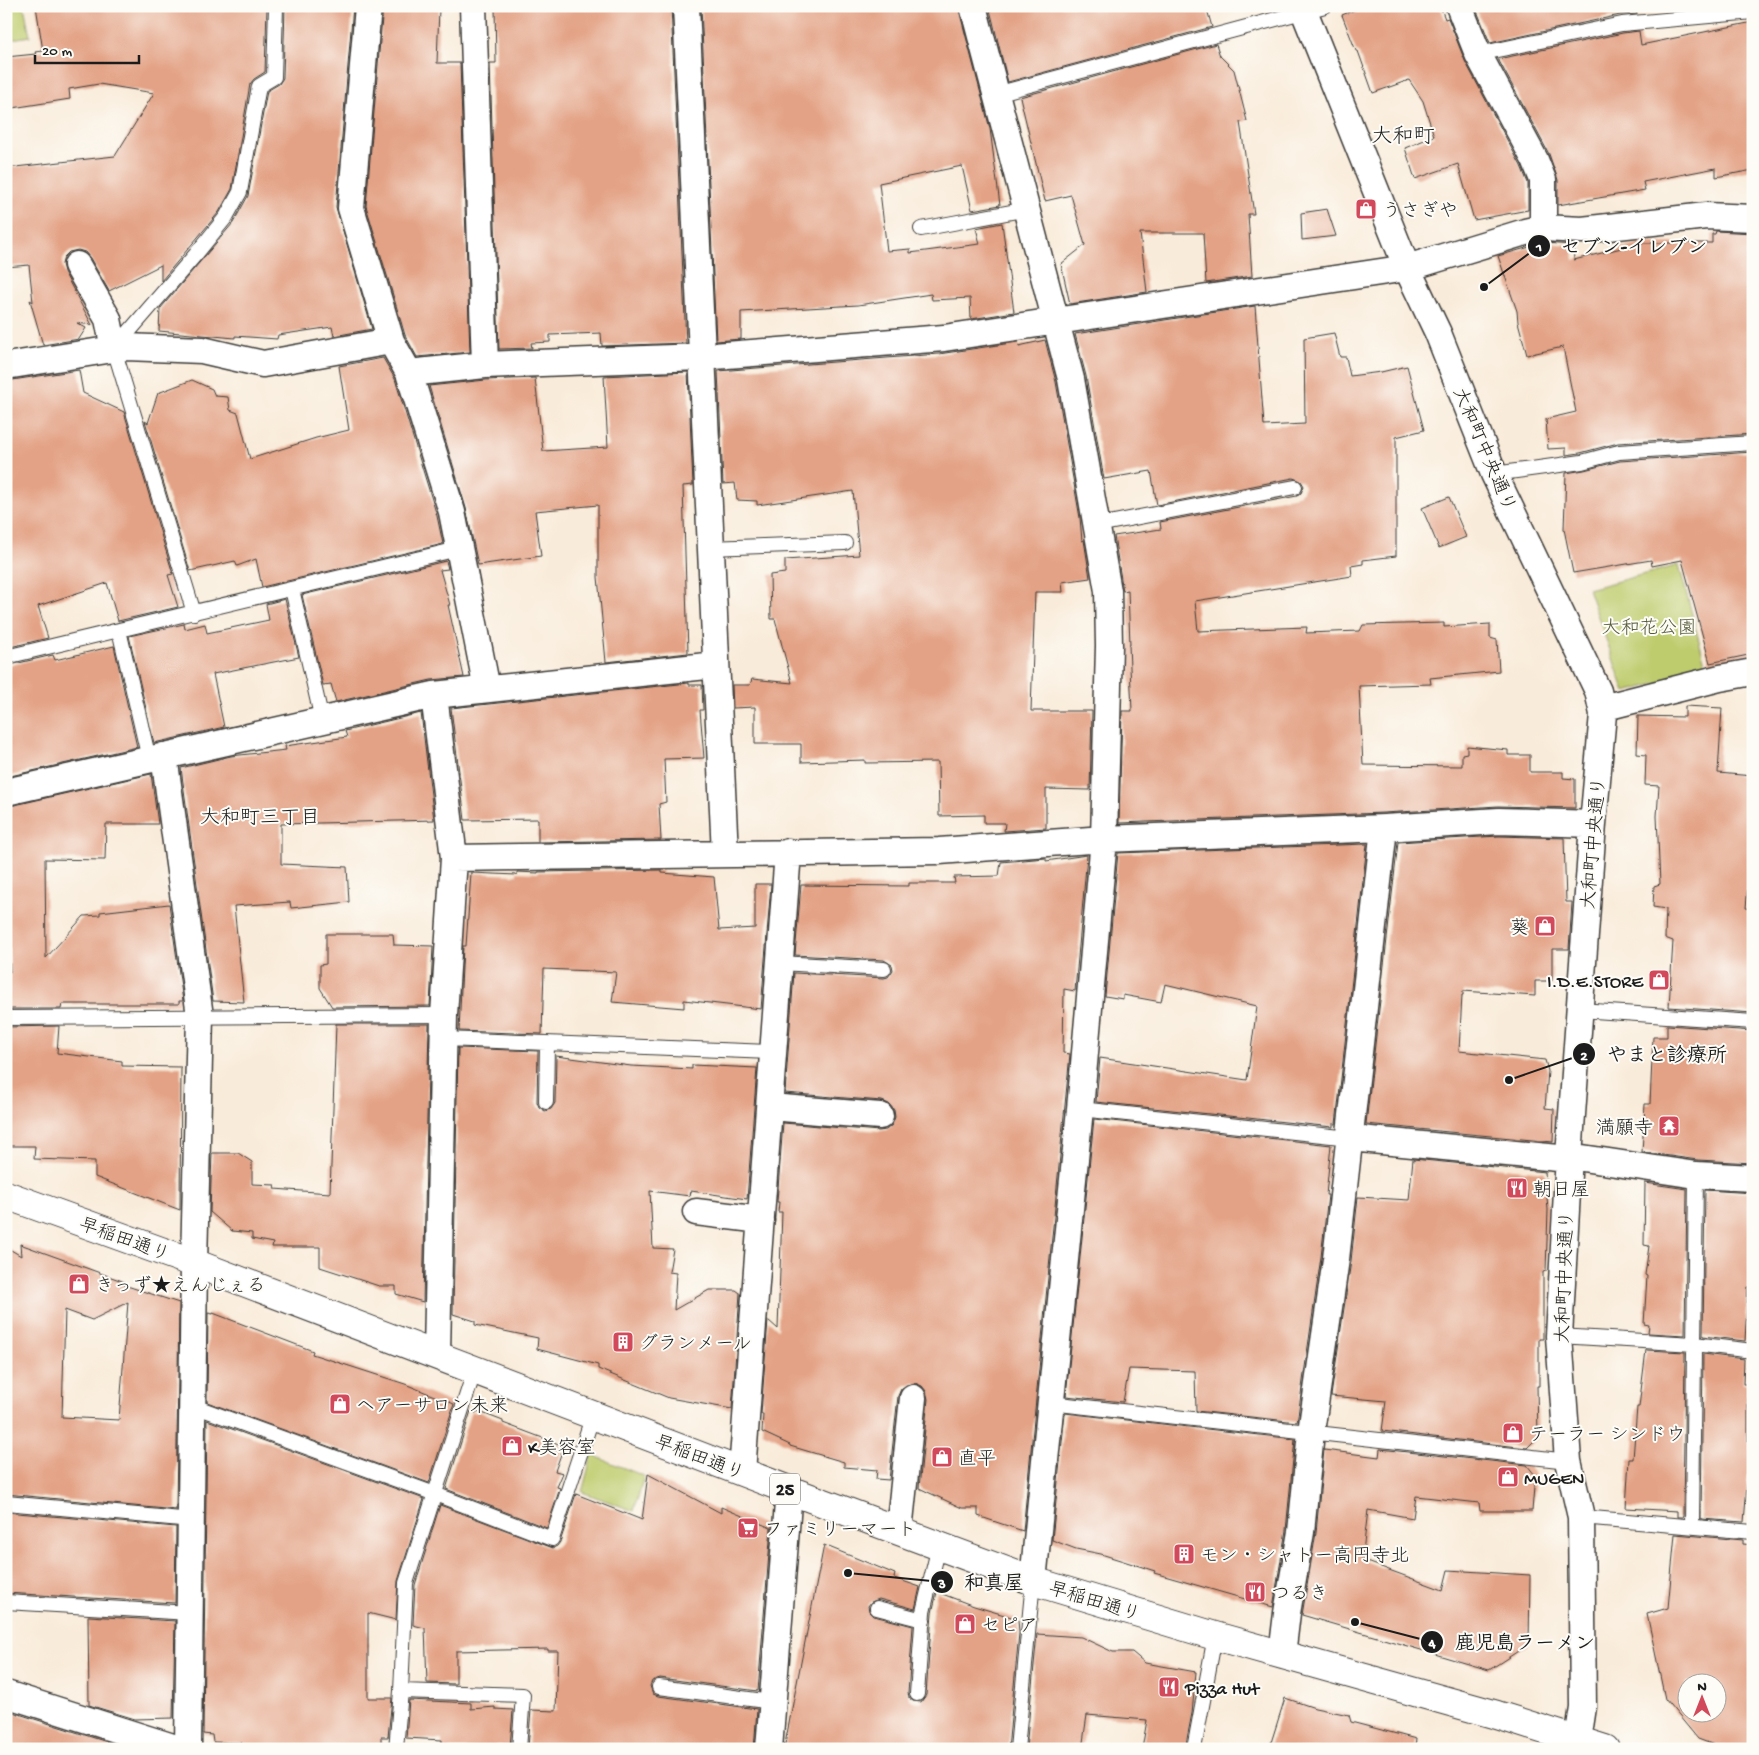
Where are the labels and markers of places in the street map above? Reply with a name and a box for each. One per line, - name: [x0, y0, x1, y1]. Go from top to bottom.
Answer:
- shop icon: うさぎや: [1354, 197, 1378, 221]
- place label: うさぎや: [1382, 201, 1458, 224]
- callout: セブン-イレブン: [1526, 228, 1717, 263]
- shop icon: 葵: [1533, 914, 1557, 938]
- place label: 葵: [1510, 917, 1529, 941]
- shop icon: I.D.E.STORE: [1647, 968, 1671, 992]
- place label: I.D.E.STORE: [1547, 972, 1644, 995]
- callout: やまと診療所: [1572, 1037, 1737, 1072]
- temple icon: 満願寺: [1657, 1114, 1681, 1138]
- place label: 満願寺: [1596, 1117, 1653, 1141]
- restaurant icon: 朝日屋: [1505, 1176, 1529, 1200]
- place label: 朝日屋: [1533, 1180, 1590, 1203]
- shop icon: きっず★えんじぇる: [67, 1272, 91, 1296]
- place label: きっず★えんじぇる: [95, 1275, 266, 1299]
- building icon: グランメール: [611, 1330, 635, 1354]
- place label: グランメール: [639, 1333, 752, 1357]
- shop icon: ヘアーサロン未来: [328, 1392, 352, 1416]
- place label: ヘアーサロン未来: [356, 1395, 508, 1419]
- shop icon: テーラー シンドウ: [1501, 1421, 1525, 1445]
- place label: テーラー シンドウ: [1529, 1425, 1686, 1448]
- shop icon: K美容室: [500, 1434, 524, 1458]
- place label: K美容室: [528, 1437, 595, 1461]
- shop icon: 直平: [930, 1445, 954, 1469]
- place label: 直平: [958, 1448, 996, 1472]
- shop icon: MUGEN: [1496, 1465, 1520, 1489]
- place label: MUGEN: [1524, 1469, 1584, 1492]
- supermarket icon: ファミリーマート: [736, 1516, 760, 1540]
- place label: ファミリーマート: [764, 1520, 916, 1543]
- building icon: モン・シャトー高円寺北: [1172, 1542, 1196, 1566]
- place label: モン・シャトー高円寺北: [1200, 1545, 1409, 1569]
- callout: 和真屋: [929, 1565, 1034, 1600]
- restaurant icon: つるき: [1243, 1580, 1267, 1604]
- place label: つるき: [1271, 1584, 1328, 1607]
- shop icon: セピア: [953, 1612, 977, 1636]
- place label: セピア: [981, 1616, 1038, 1639]
- callout: 鹿児島ラーメン: [1420, 1625, 1605, 1660]
- restaurant icon: Pizza Hut: [1157, 1675, 1181, 1699]
- place label: Pizza Hut: [1184, 1679, 1261, 1702]

